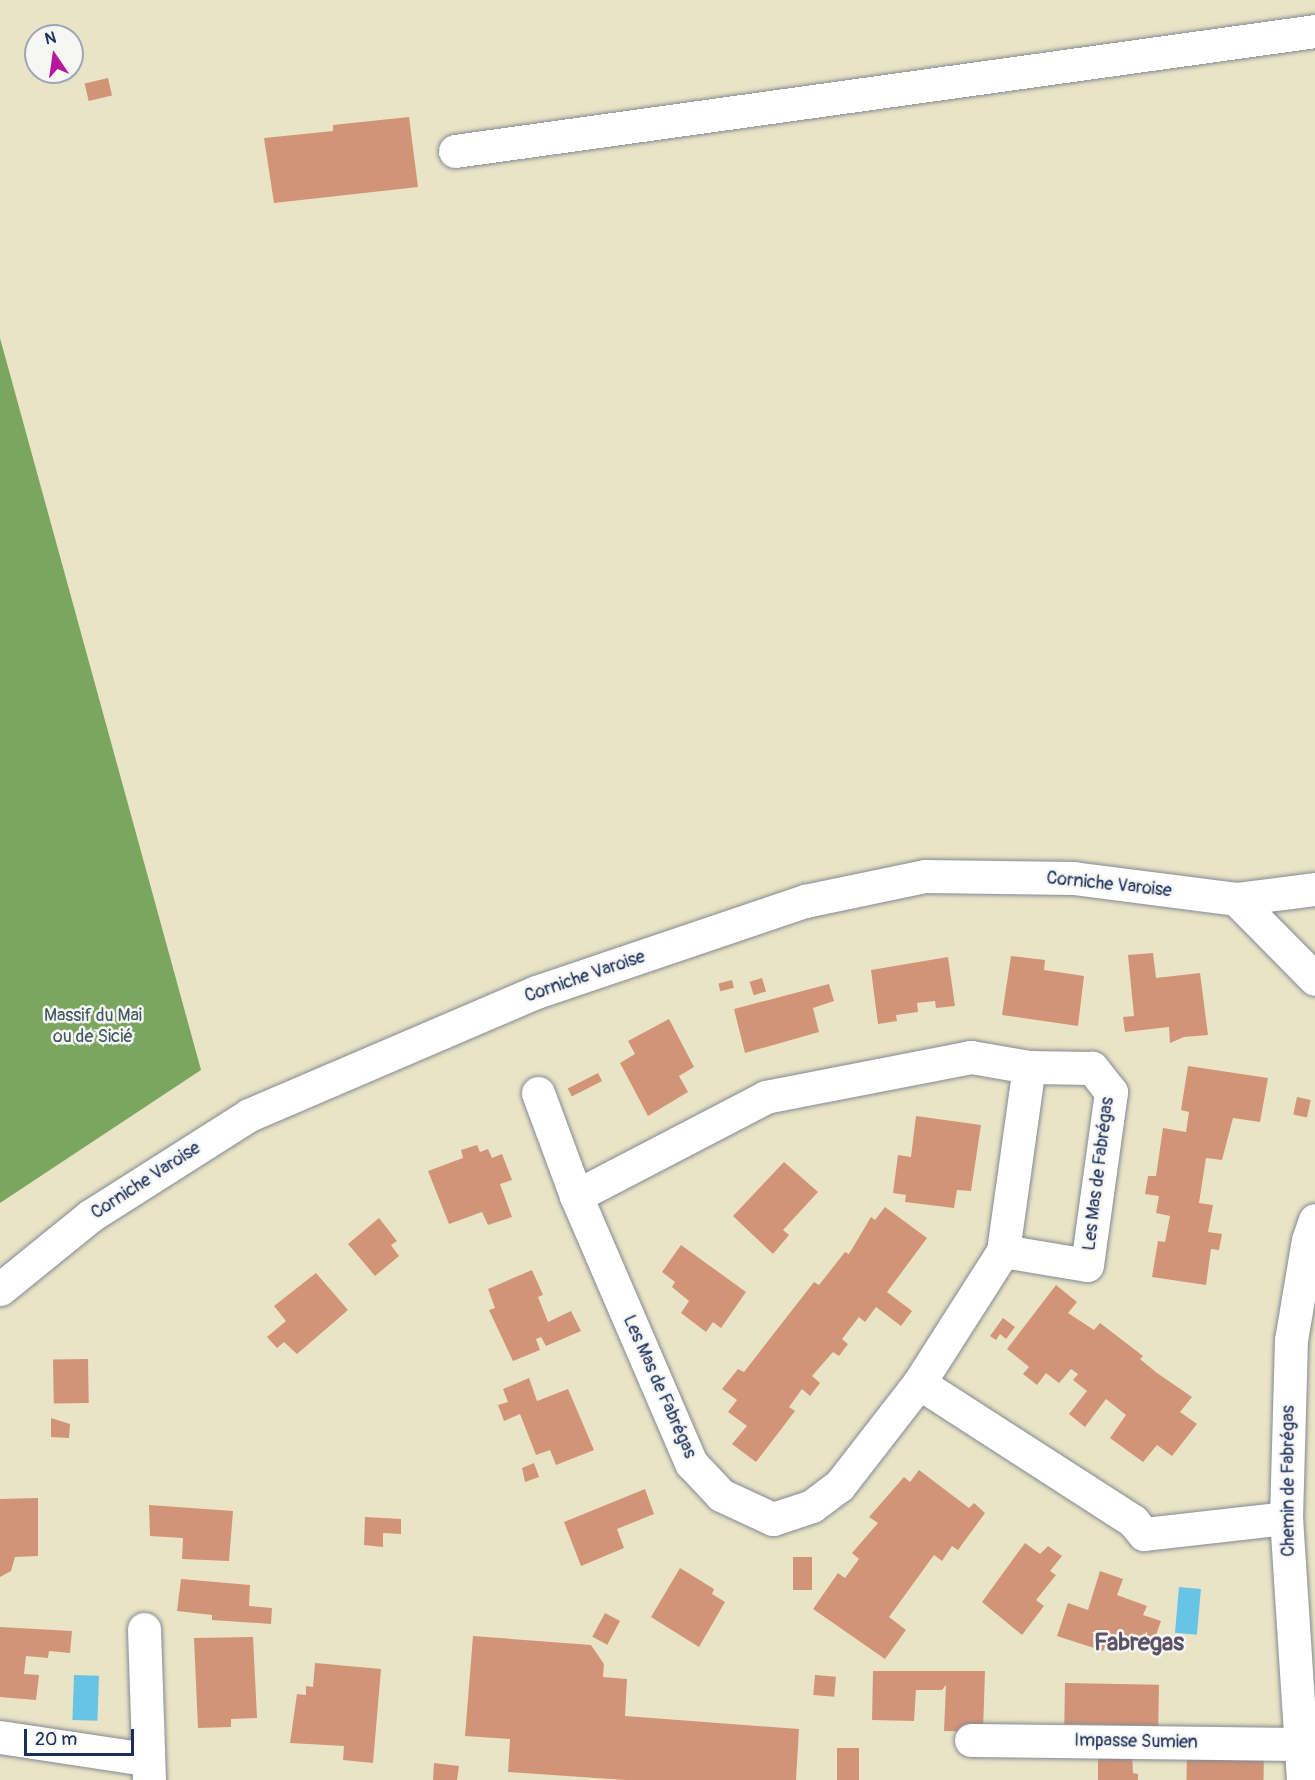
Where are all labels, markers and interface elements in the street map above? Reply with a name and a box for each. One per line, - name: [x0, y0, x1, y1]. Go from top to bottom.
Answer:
- north arrow: [24, 24, 84, 84]
- text: N: [43, 27, 58, 49]
- street label: Corniche Varoise: [1045, 868, 1173, 902]
- street label: Corniche Varoise: [522, 946, 648, 1008]
- park label: Massif du Mai ou de Sicié: [44, 1006, 142, 1048]
- street label: Les Mas de Fabrégas: [1079, 1096, 1119, 1252]
- street label: Corniche Varoise: [87, 1138, 205, 1224]
- street label: Les Mas de Fabrégas: [618, 1312, 700, 1462]
- street label: Chemin de Fabrégas: [1278, 1405, 1300, 1557]
- district label: Fabregas: [1094, 1629, 1184, 1657]
- scale bar: [27, 1717, 136, 1755]
- text: 20 m: [35, 1728, 77, 1751]
- street label: Impasse Sumien: [1074, 1730, 1198, 1754]

